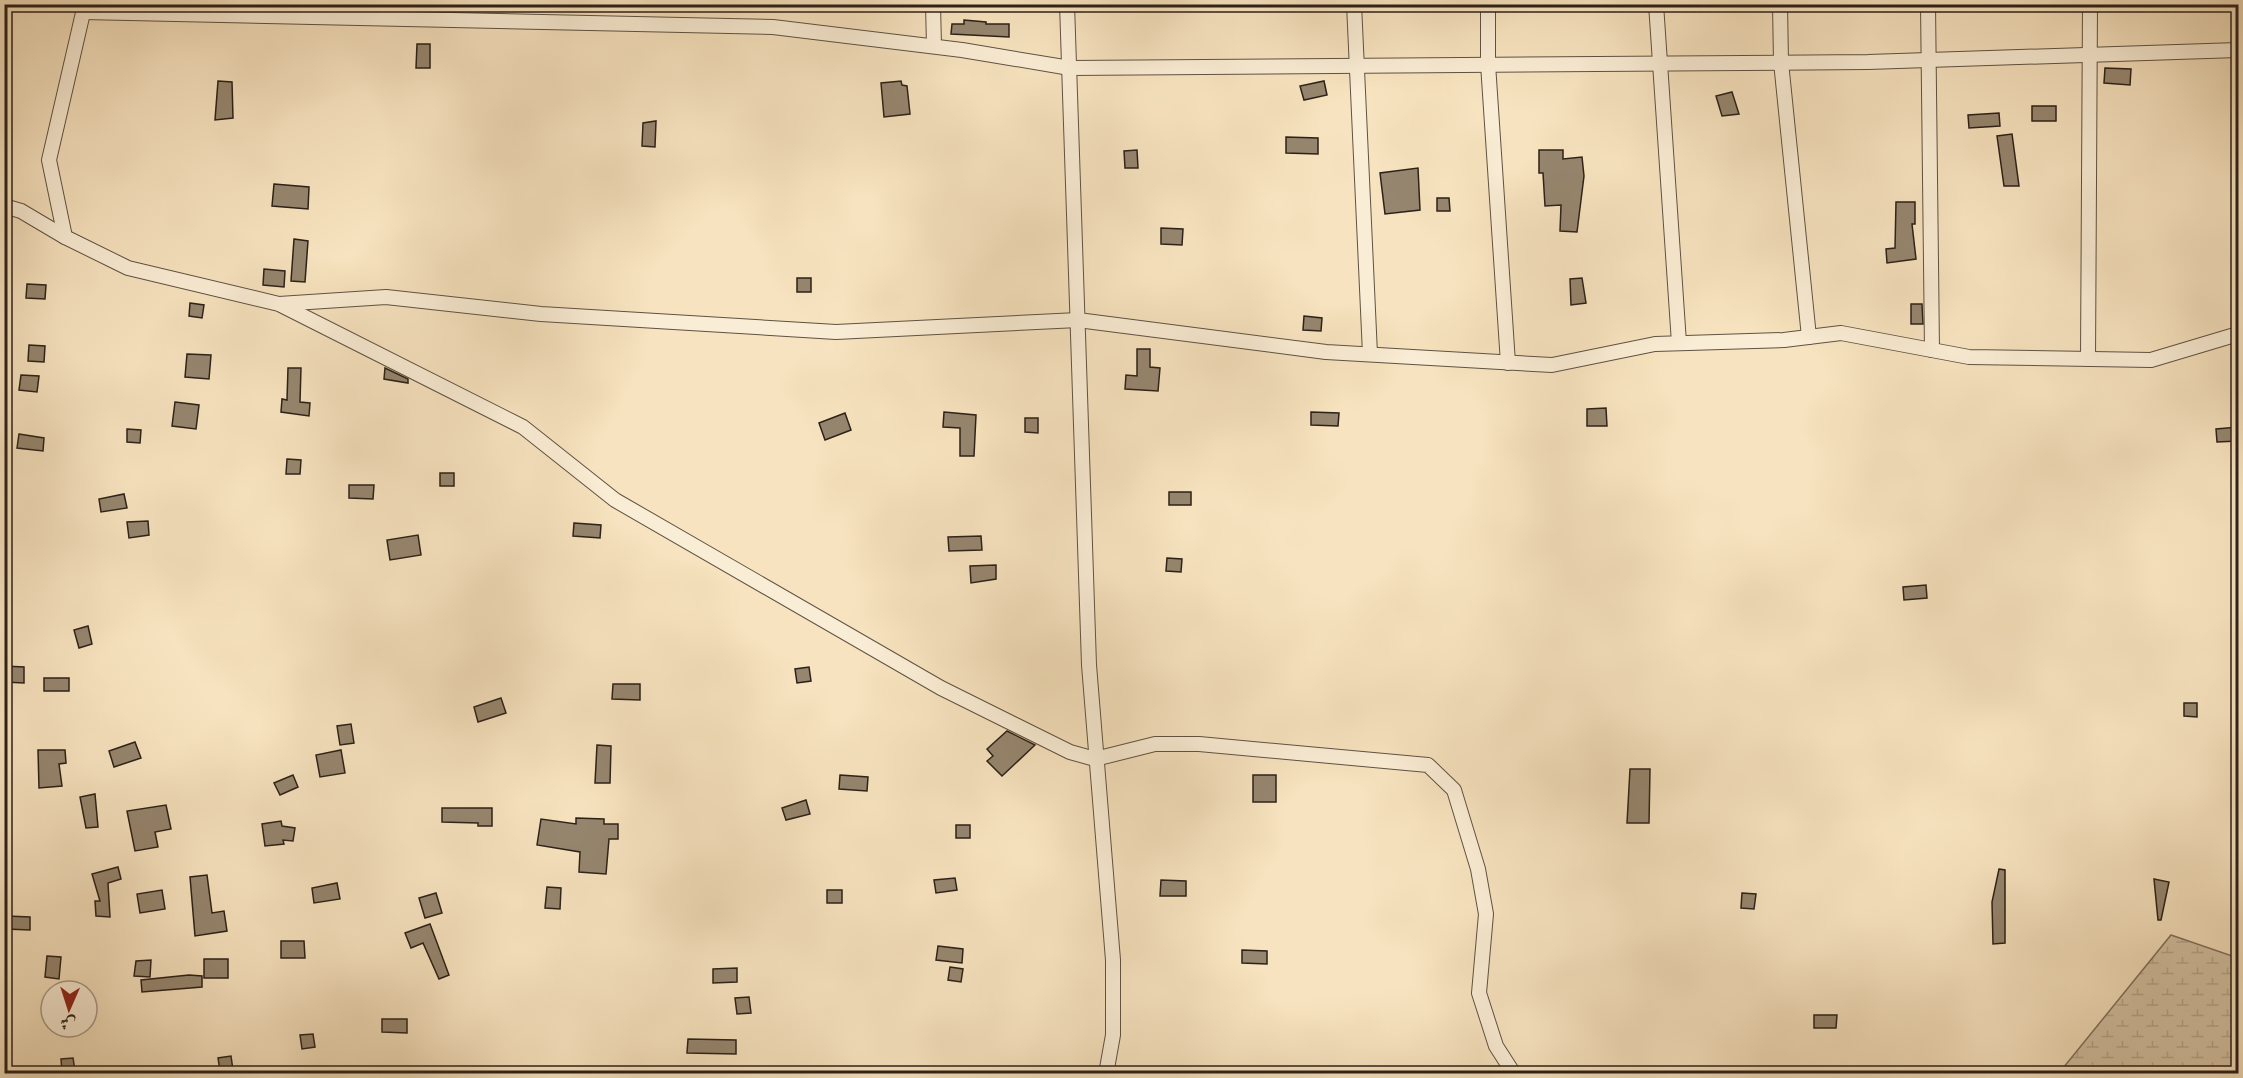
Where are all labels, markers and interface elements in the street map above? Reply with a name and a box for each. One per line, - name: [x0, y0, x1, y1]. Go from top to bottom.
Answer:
- north arrow: [39, 979, 99, 1039]
- text: ش: [60, 1014, 77, 1033]

